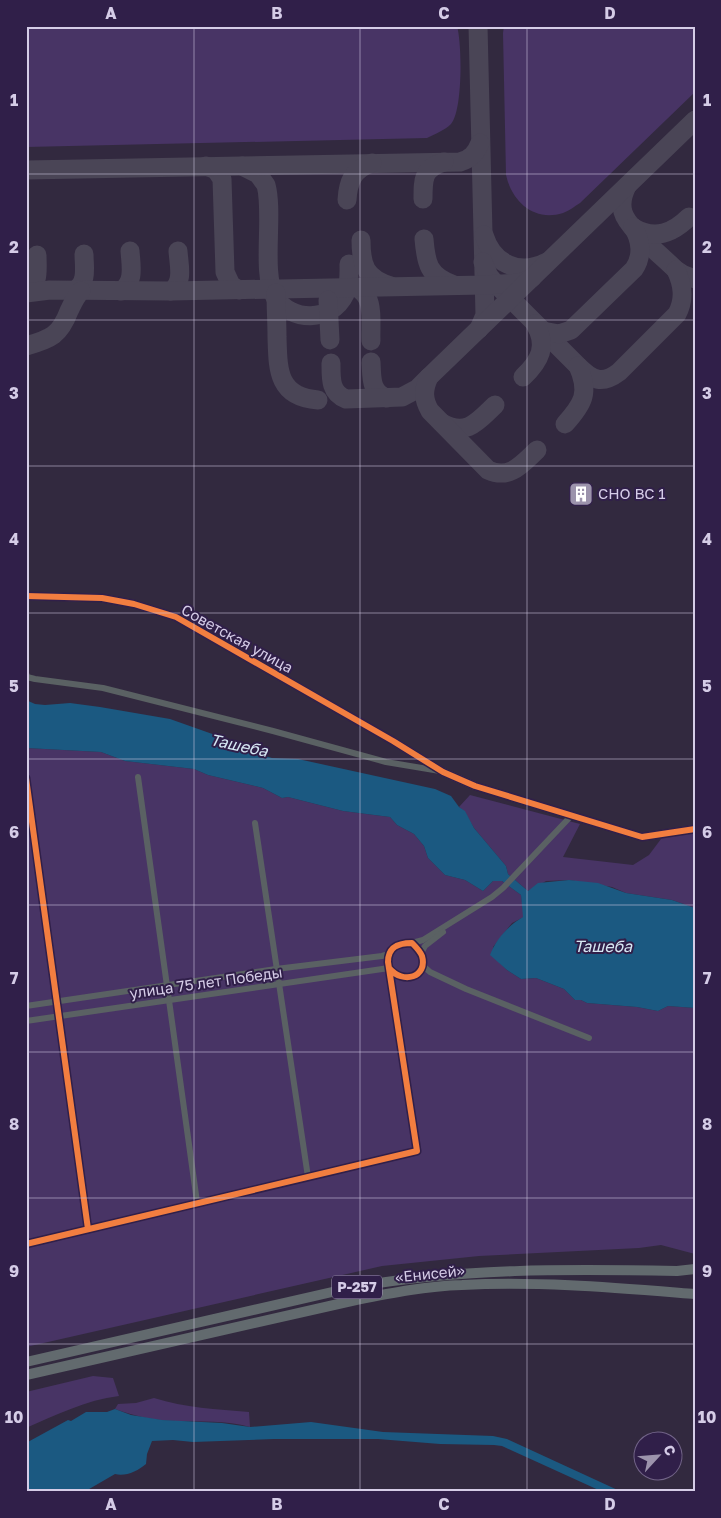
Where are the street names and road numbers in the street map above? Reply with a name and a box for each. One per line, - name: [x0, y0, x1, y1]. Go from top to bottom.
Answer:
- street label: Советская улица: [179, 600, 296, 676]
- street label: улица 75 лет Победы: [128, 962, 284, 1002]
- street label: «Енисей»: [394, 1260, 466, 1286]
- road number: Р-257: [332, 1275, 382, 1298]

